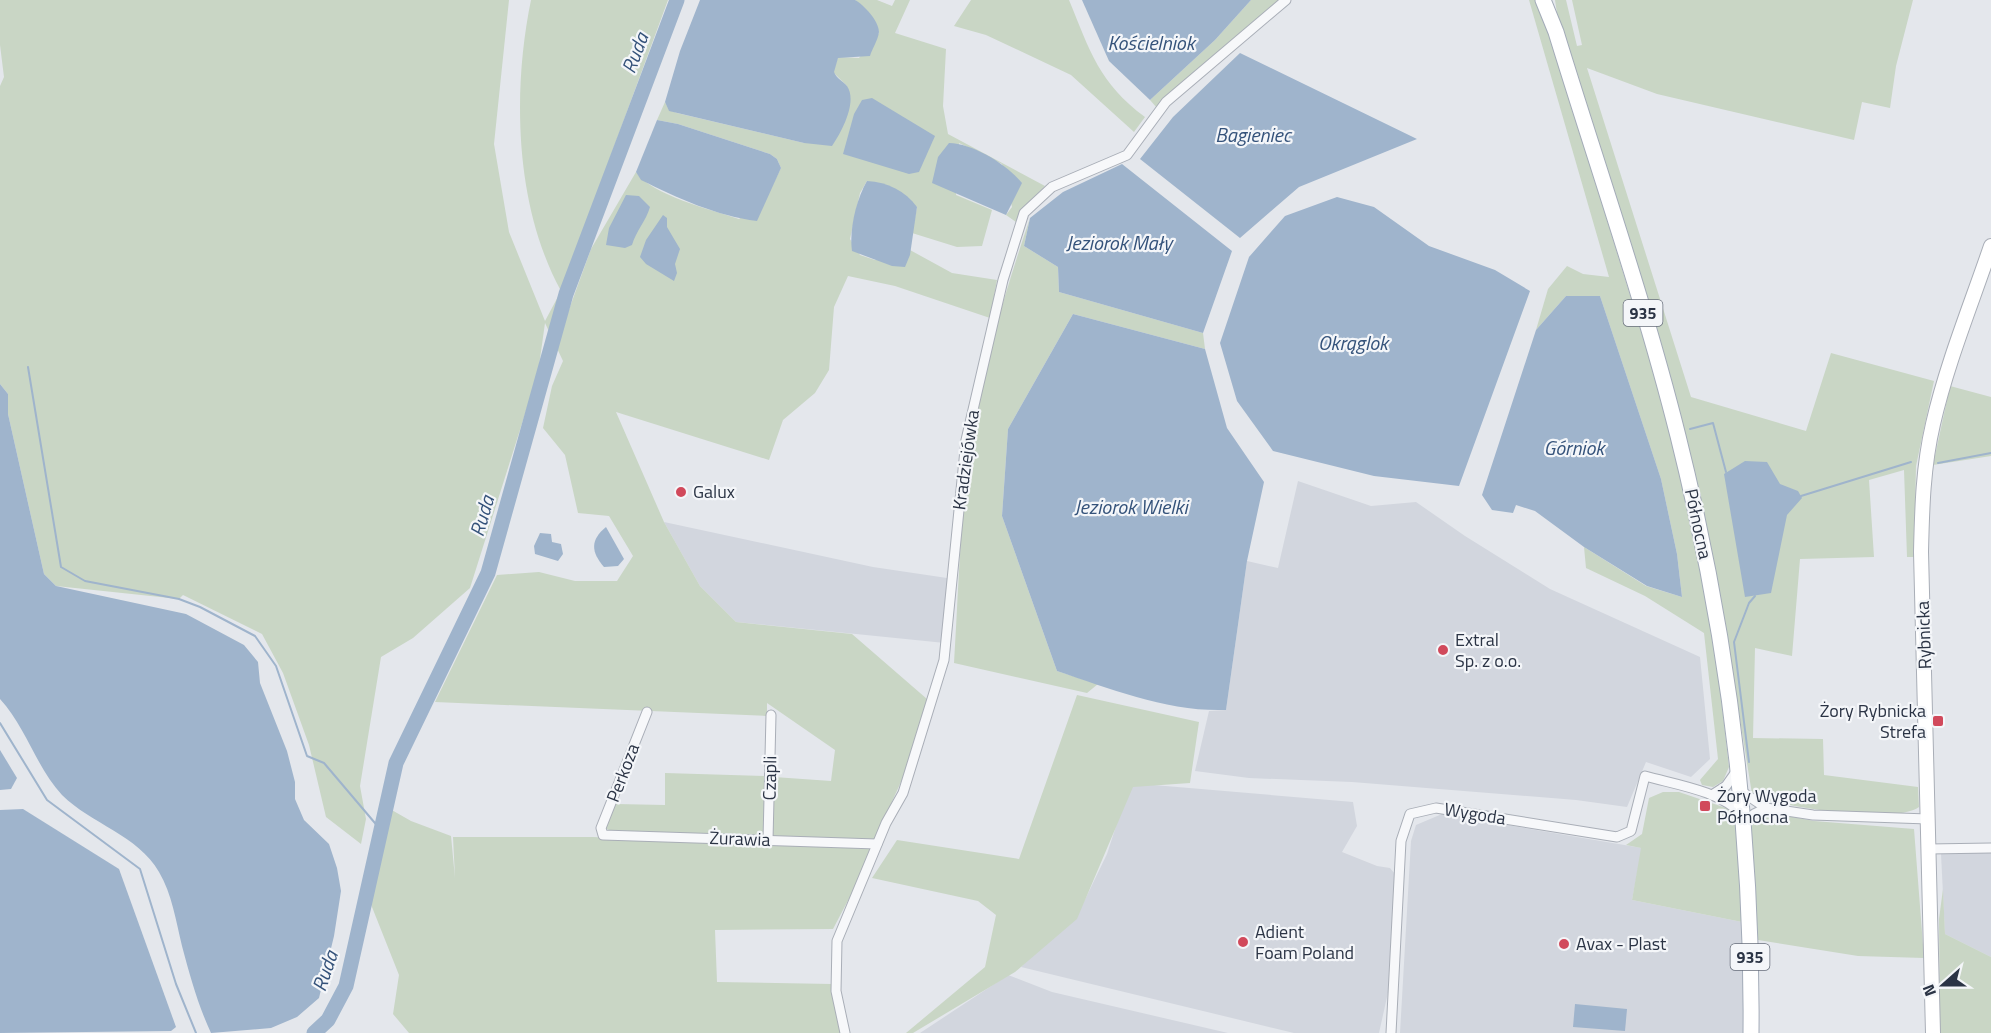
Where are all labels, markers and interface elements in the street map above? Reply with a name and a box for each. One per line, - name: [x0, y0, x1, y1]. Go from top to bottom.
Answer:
- water label: Ruda: [613, 27, 657, 78]
- water label: Kościelniok: [1107, 27, 1197, 58]
- water label: Bagieniec: [1215, 119, 1293, 150]
- water label: Jeziorok Mały: [1066, 227, 1174, 258]
- road number: 935: [1624, 300, 1662, 326]
- water label: Okrąglok: [1318, 327, 1390, 358]
- street label: Kradziejówka: [945, 408, 986, 512]
- water label: Górniok: [1544, 432, 1606, 463]
- place label: Galux: [693, 478, 735, 505]
- marker: Galux: [674, 485, 688, 499]
- street label: Północna: [1678, 486, 1719, 562]
- water label: Ruda: [461, 491, 502, 540]
- water label: Jeziorok Wielki: [1074, 491, 1191, 522]
- street label: Rybnicka: [1909, 600, 1938, 670]
- place label: Extral Sp. z o.o.: [1455, 626, 1521, 674]
- marker: Extral Sp. z o.o.: [1436, 643, 1450, 657]
- place label: Żory Rybnicka Strefa: [1820, 697, 1926, 745]
- marker: Żory Rybnicka Strefa: [1931, 714, 1945, 728]
- street label: Perkoza: [599, 740, 646, 806]
- street label: Czapli: [756, 755, 783, 801]
- place label: Żory Wygoda Północna: [1717, 782, 1817, 830]
- street label: Wygoda: [1442, 795, 1508, 832]
- marker: Żory Wygoda Północna: [1698, 799, 1712, 813]
- street label: Żurawia: [709, 824, 771, 853]
- place label: Adient Foam Poland: [1255, 918, 1354, 966]
- place label: Avax - Plast: [1576, 930, 1667, 957]
- marker: Adient Foam Poland: [1236, 935, 1250, 949]
- marker: Avax - Plast: [1557, 937, 1571, 951]
- road number: 935: [1730, 944, 1770, 970]
- water label: Ruda: [303, 945, 346, 995]
- north arrow: [1913, 955, 1973, 1015]
- text: N: [1916, 981, 1942, 1000]

